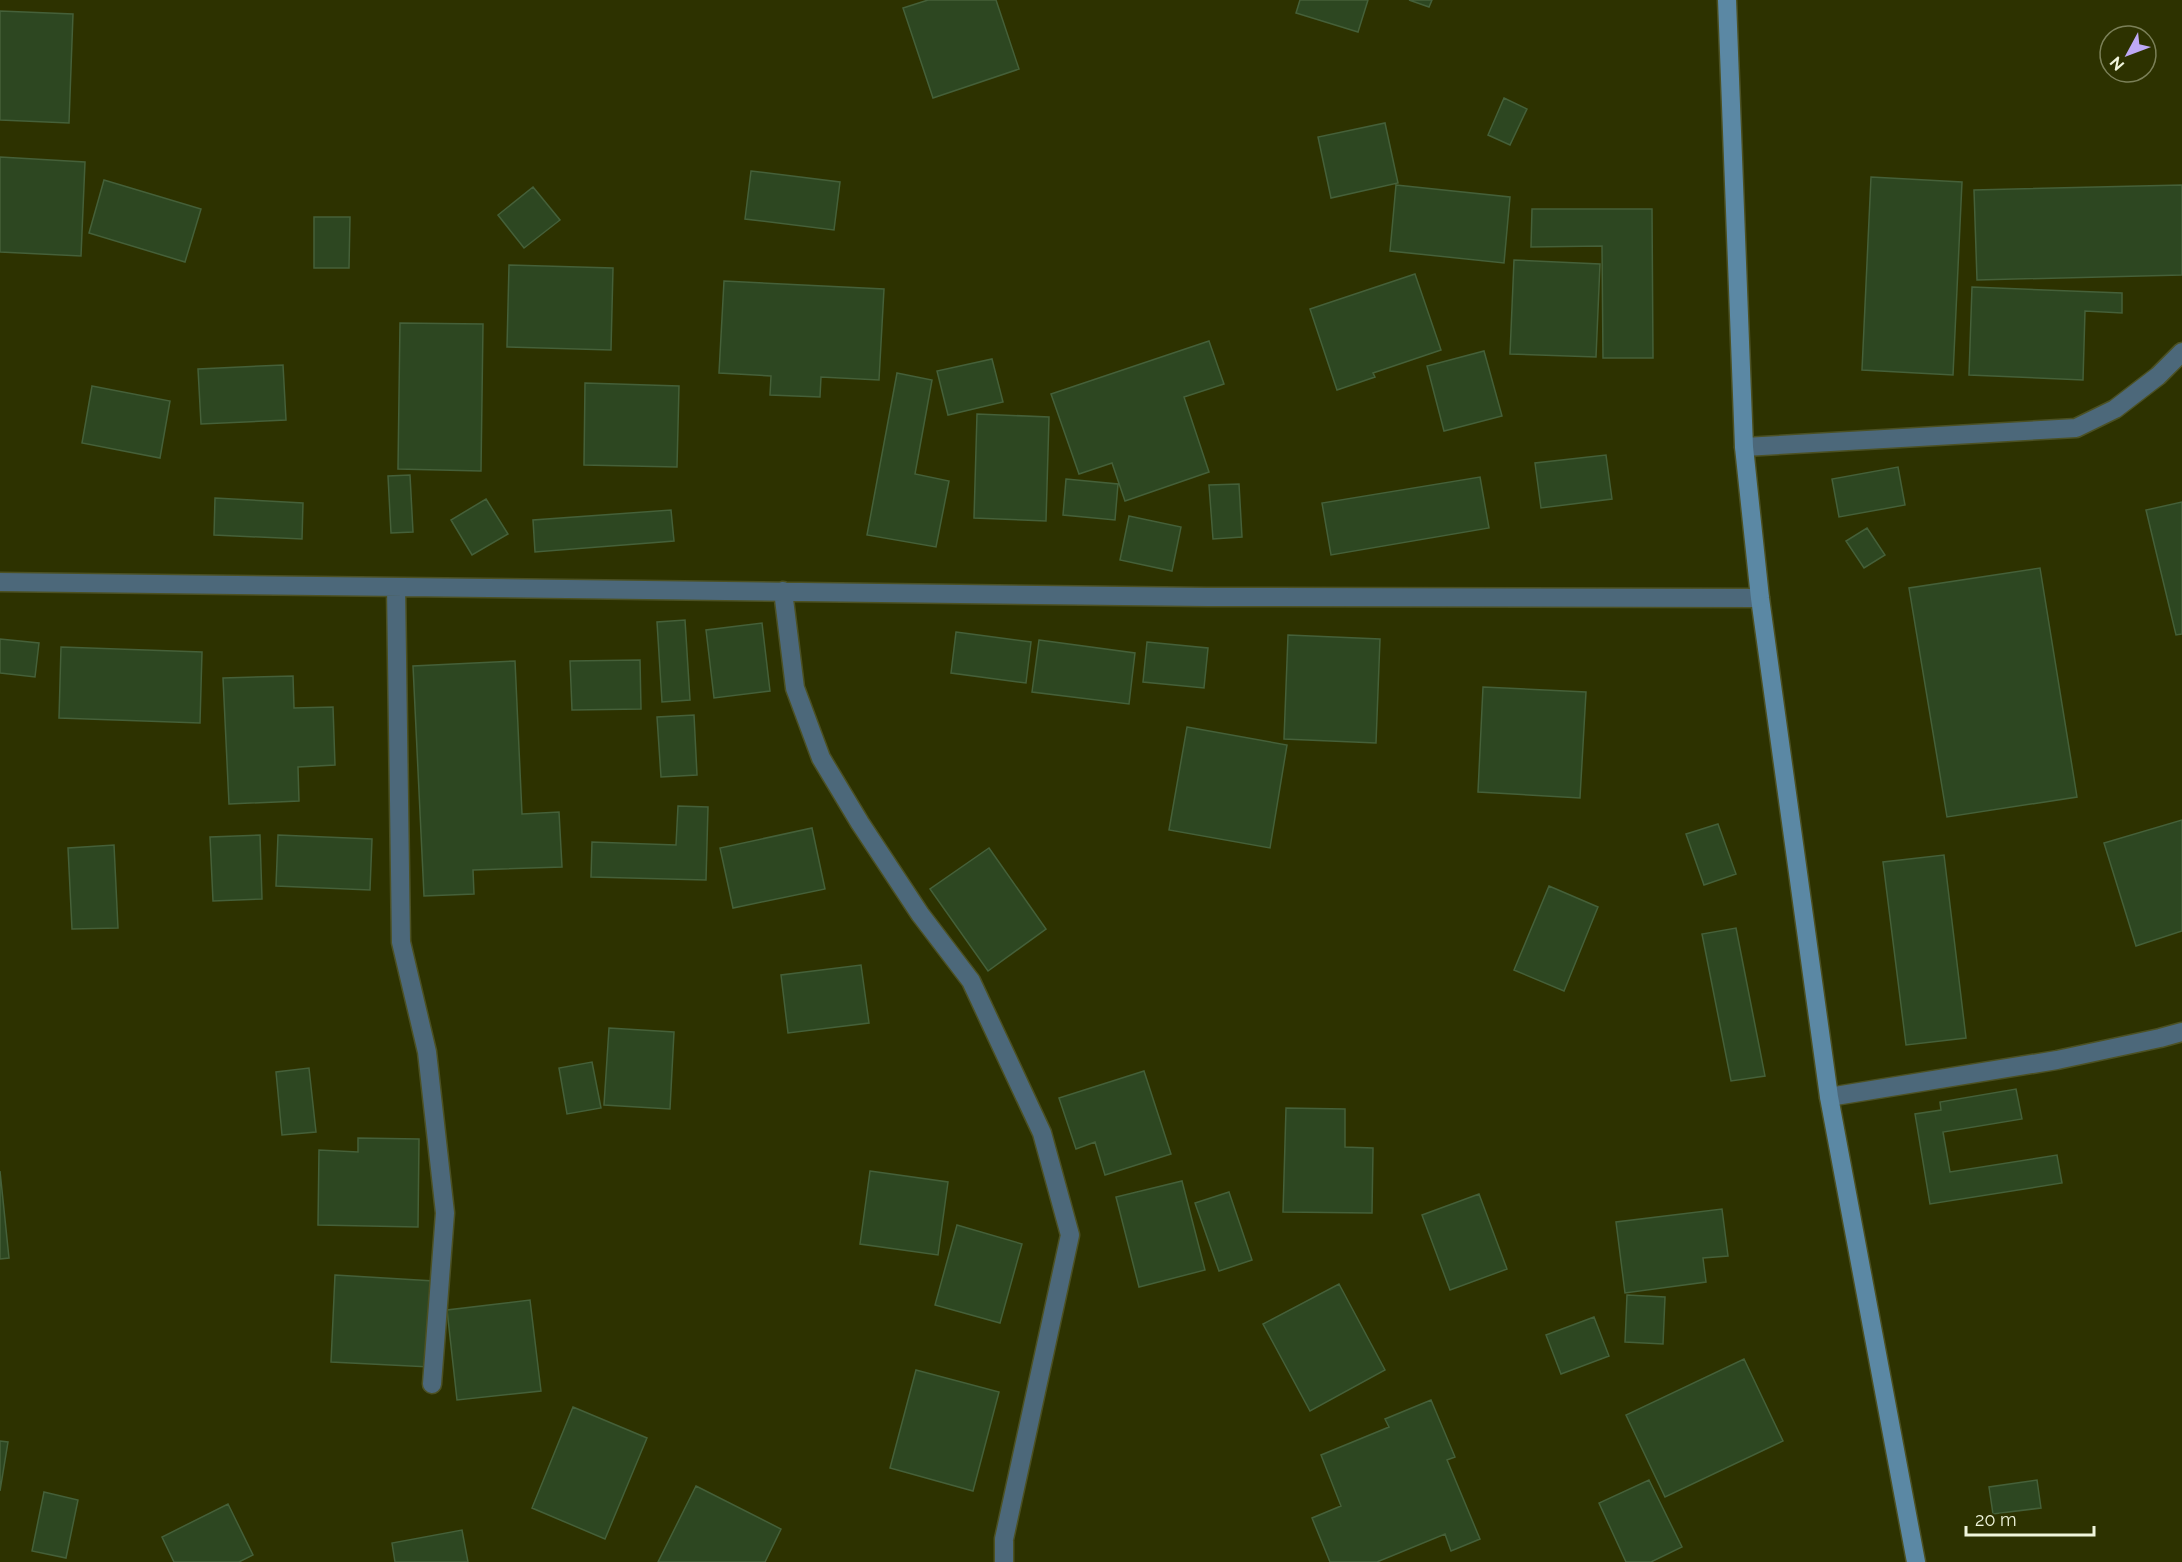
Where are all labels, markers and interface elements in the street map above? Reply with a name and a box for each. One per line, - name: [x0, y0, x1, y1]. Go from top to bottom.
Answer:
- north arrow: [2098, 24, 2158, 84]
- text: N: [2106, 53, 2128, 74]
- scale bar: [1966, 1499, 2094, 1537]
- text: 20 m: [1975, 1509, 2017, 1530]

